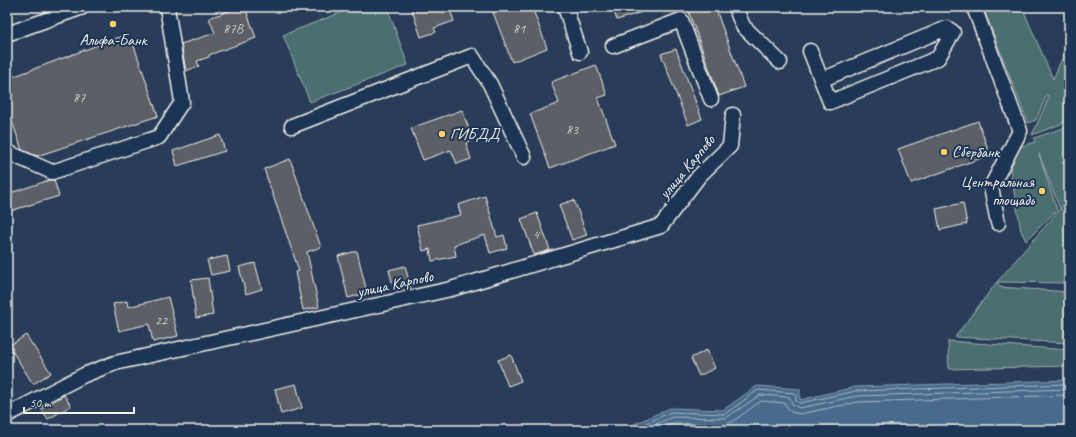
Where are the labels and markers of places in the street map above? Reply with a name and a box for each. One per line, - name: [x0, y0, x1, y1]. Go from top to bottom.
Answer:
- marker: Альфа-Банк: [108, 19, 118, 29]
- place label: Альфа-Банк: [79, 30, 148, 50]
- place label: ГИБДД: [450, 124, 501, 144]
- marker: ГИБДД: [437, 129, 447, 139]
- place label: Сбербанк: [952, 142, 1001, 162]
- marker: Сбербанк: [939, 147, 949, 157]
- place label: Центральная площадь: [961, 172, 1036, 210]
- marker: Центральная площадь: [1037, 186, 1047, 196]

